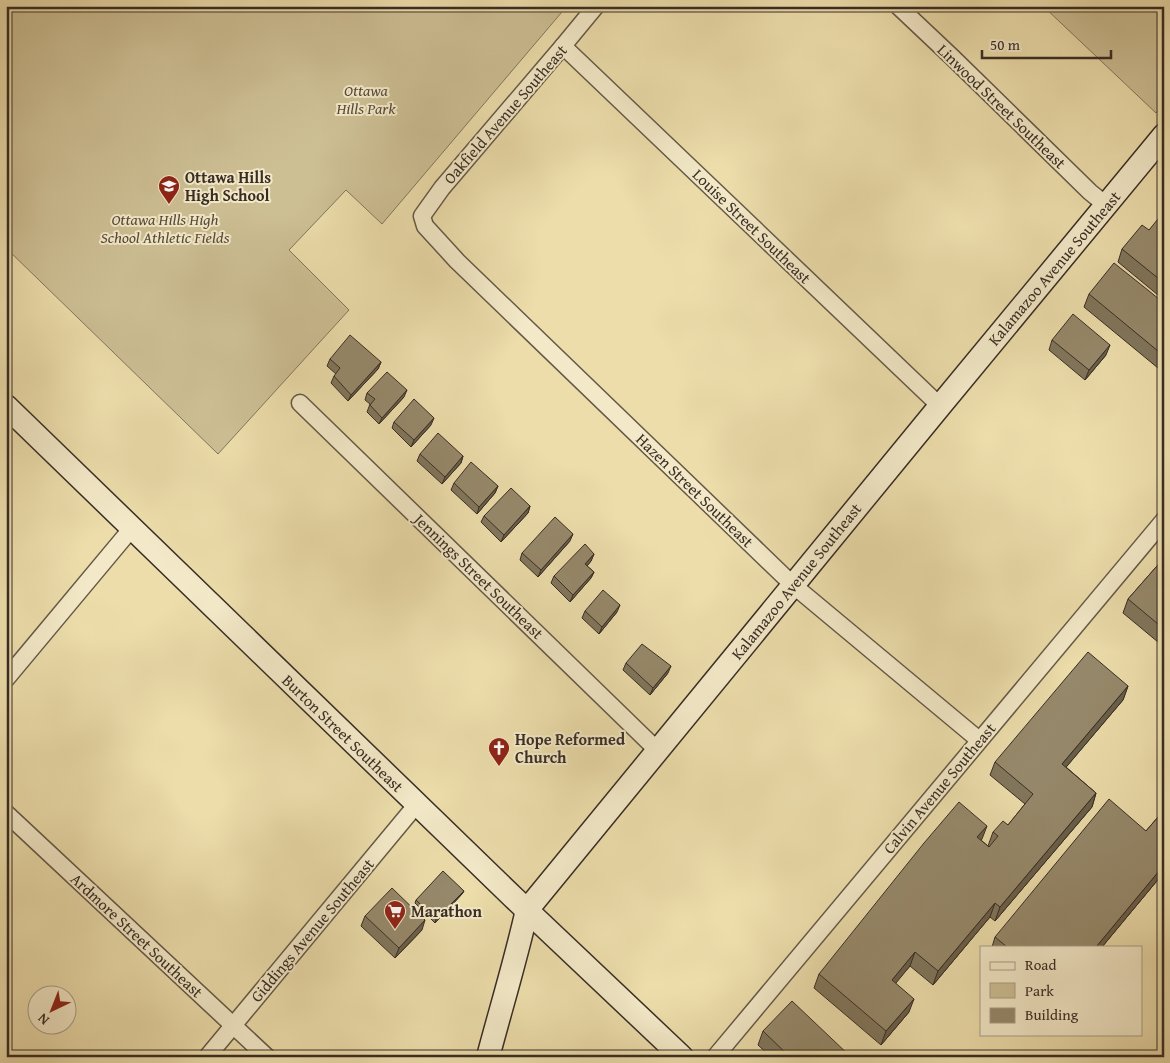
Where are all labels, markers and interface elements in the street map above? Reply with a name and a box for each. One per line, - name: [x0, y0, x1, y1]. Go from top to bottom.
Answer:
- scale bar: [982, 28, 1111, 60]
- text: 50 m: [990, 34, 1021, 55]
- street label: Linwood Street Southeast: [932, 38, 1072, 174]
- street label: Oakfield Avenue Southeast: [438, 39, 573, 189]
- park label: Ottawa Hills Park: [335, 78, 396, 120]
- street label: Louise Street Southeast: [687, 163, 817, 289]
- place label: Ottawa Hills High School: [185, 165, 271, 207]
- school or university icon: Ottawa Hills High School: [157, 174, 181, 205]
- street label: Kalamazoo Avenue Southeast: [982, 185, 1126, 351]
- park label: Ottawa Hills High School Athletic Fields: [101, 207, 230, 249]
- street label: Hazen Street Southeast: [631, 427, 760, 553]
- street label: Kalamazoo Avenue Southeast: [725, 497, 867, 665]
- street label: Jennings Street Southeast: [407, 506, 550, 645]
- street label: Burton Street Southeast: [277, 668, 409, 798]
- street label: Calvin Avenue Southeast: [877, 717, 1001, 859]
- place label: Hope Reformed Church: [515, 727, 626, 769]
- church icon: Hope Reformed Church: [487, 736, 511, 767]
- street label: Giddings Avenue Southeast: [245, 853, 380, 1007]
- street label: Ardmore Street Southeast: [65, 867, 209, 1003]
- supermarket icon: Marathon: [383, 899, 407, 930]
- place label: Marathon: [411, 899, 482, 923]
- legend: [980, 946, 1142, 1036]
- text: Road: [1025, 954, 1056, 975]
- text: Park: [1025, 980, 1054, 1001]
- north arrow: [28, 986, 78, 1036]
- text: Building: [1025, 1004, 1079, 1025]
- text: N: [32, 1009, 53, 1030]

